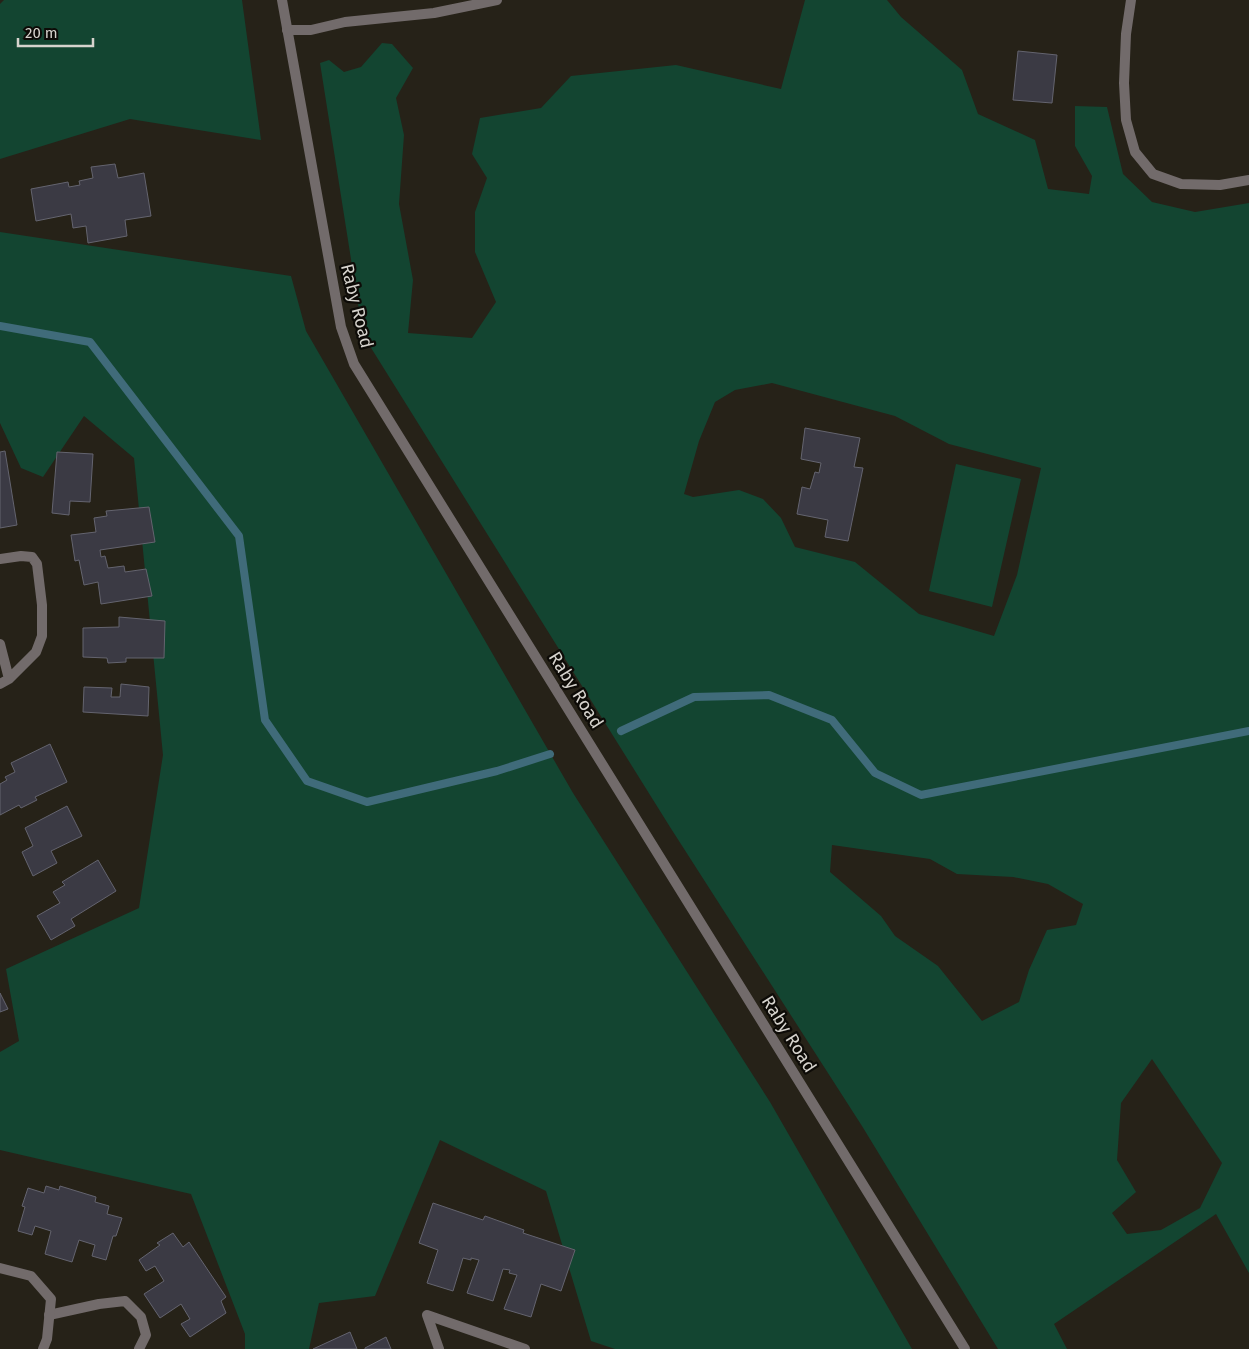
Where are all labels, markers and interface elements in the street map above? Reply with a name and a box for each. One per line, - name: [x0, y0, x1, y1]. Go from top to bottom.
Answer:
- scale bar: [18, 15, 92, 47]
- text: 20 m: [25, 24, 58, 42]
- street label: Raby Road: [336, 261, 378, 351]
- street label: Raby Road: [544, 648, 608, 732]
- street label: Raby Road: [757, 992, 821, 1076]

